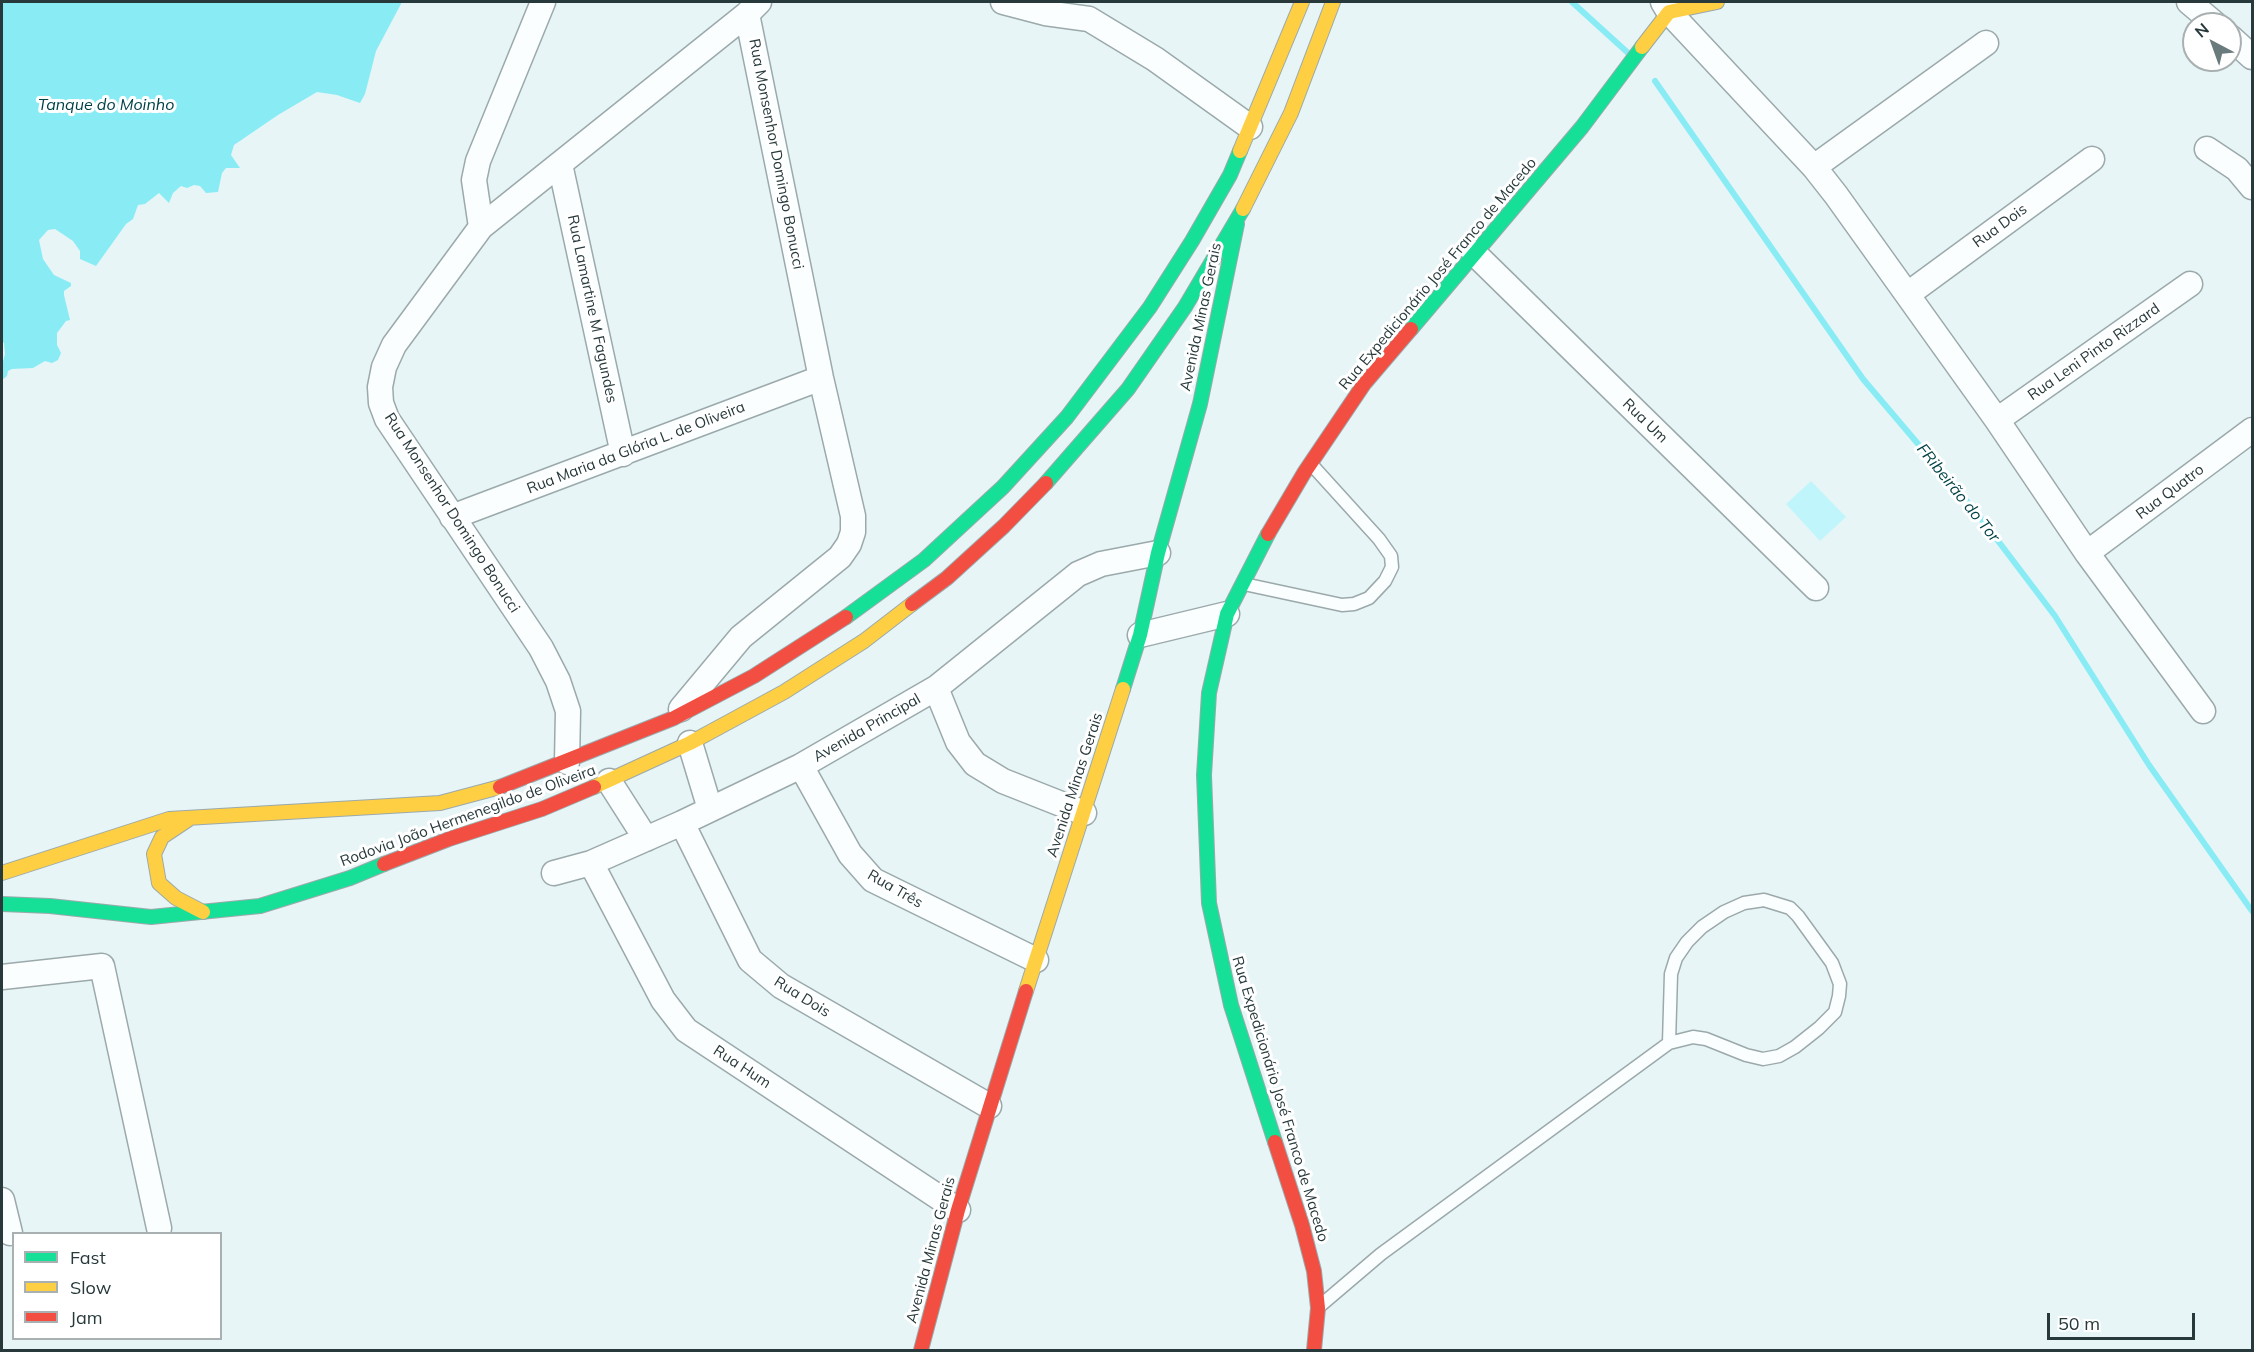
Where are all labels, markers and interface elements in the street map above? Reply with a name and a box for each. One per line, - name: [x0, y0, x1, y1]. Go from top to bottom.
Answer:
- north arrow: [2182, 12, 2242, 72]
- text: N: [2190, 18, 2213, 41]
- street label: Rua Monsenhor Domingo Bonucci: [745, 37, 807, 271]
- water label: Tanque do Moinho: [38, 95, 174, 115]
- street label: Rua Expedicionário José Franco de Macedo: [1335, 154, 1541, 394]
- street label: Rua Dois: [1969, 200, 2031, 252]
- street label: Rua Lamartine M Fagundes: [563, 213, 621, 405]
- street label: Avenida Minas Gerais: [1176, 241, 1226, 393]
- street label: Rua Leni Pinto Rizzard: [2025, 300, 2163, 404]
- street label: Rua Um: [1619, 395, 1671, 447]
- street label: Rua Maria da Glória L. de Oliveira: [524, 398, 748, 498]
- street label: Rua Monsenhor Domingo Bonucci: [381, 410, 523, 616]
- water label: FRibeirão do Tor: [1912, 440, 2004, 546]
- street label: Rua Quatro: [2132, 461, 2208, 523]
- street label: Avenida Principal: [810, 690, 924, 766]
- street label: Avenida Minas Gerais: [1043, 710, 1107, 860]
- street label: Rodovia João Hermenegildo de Oliveira: [338, 761, 598, 871]
- street label: Rua Três: [864, 866, 926, 912]
- street label: Rua Expedicionário José Franco de Macedo: [1228, 954, 1332, 1244]
- street label: Rua Dois: [771, 973, 833, 1021]
- street label: Rua Hum: [710, 1042, 774, 1092]
- street label: Avenida Minas Gerais: [903, 1175, 959, 1325]
- legend: [12, 1232, 222, 1340]
- text: Fast: [70, 1246, 106, 1269]
- text: Slow: [70, 1276, 111, 1299]
- scale bar: [2050, 1301, 2198, 1339]
- text: Jam: [70, 1306, 103, 1329]
- text: 50 m: [2058, 1312, 2100, 1335]

